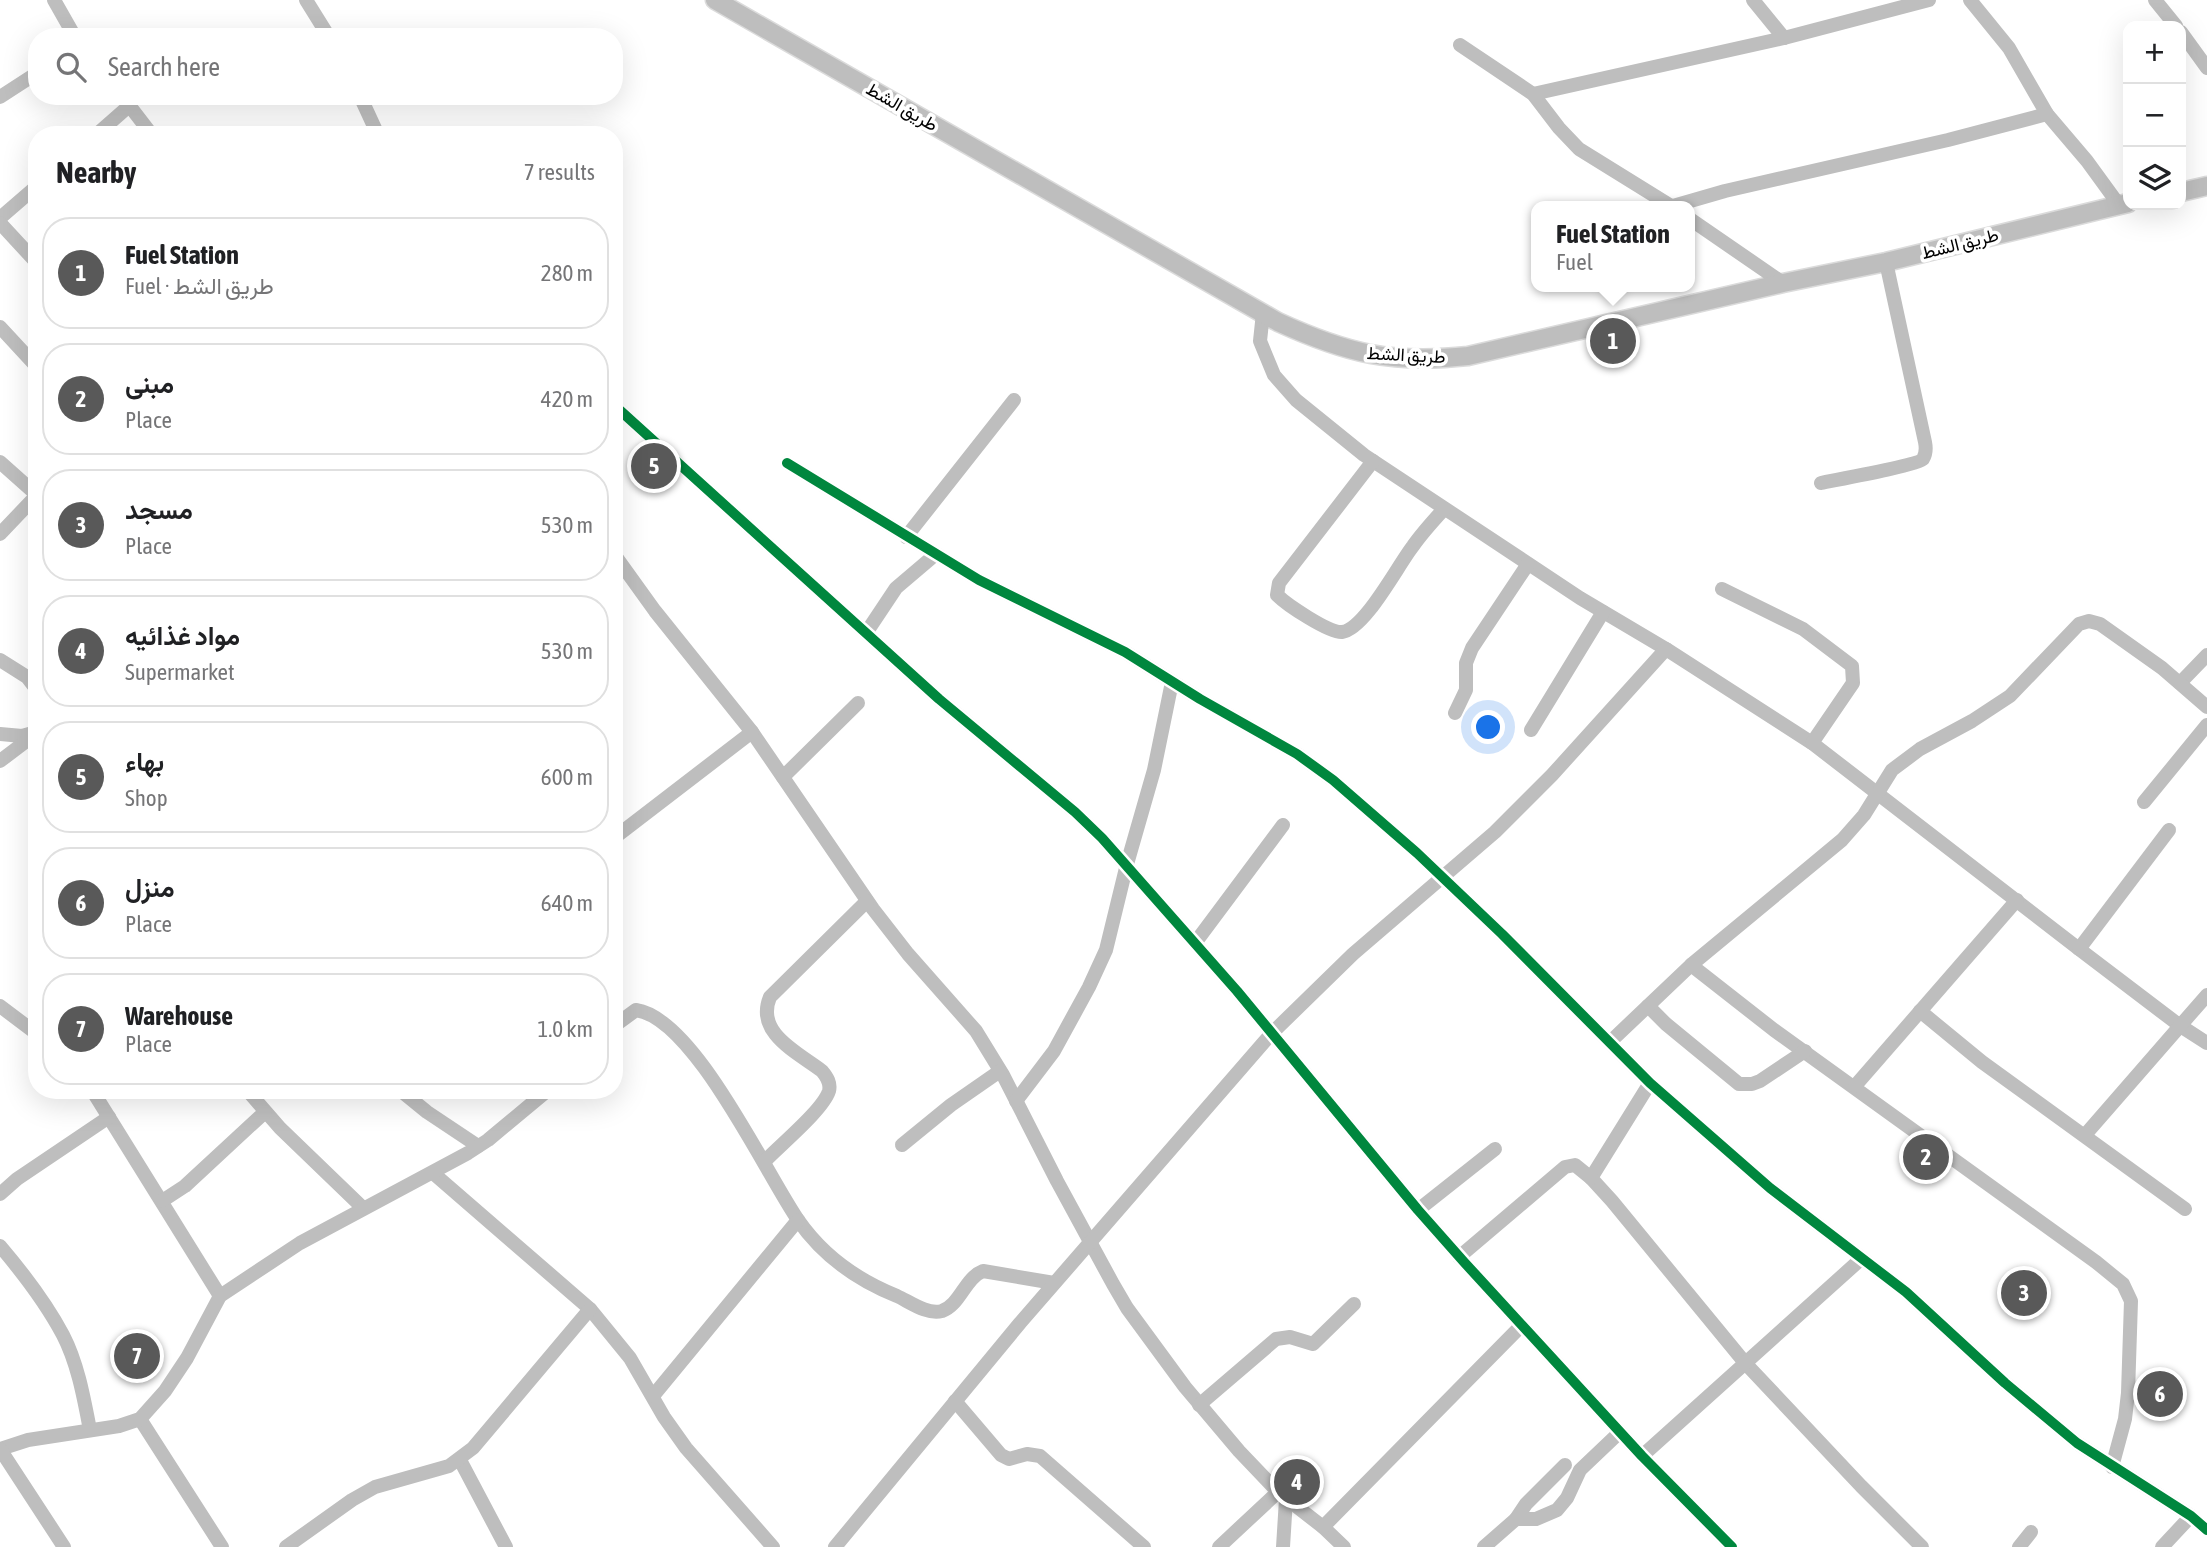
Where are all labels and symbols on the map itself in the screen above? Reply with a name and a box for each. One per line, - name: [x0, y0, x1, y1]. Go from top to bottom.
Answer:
- street label: طريق الشط: [862, 78, 942, 136]
- street label: طريق الشط: [1919, 224, 2001, 264]
- pin: 1: [1590, 315, 1636, 367]
- street label: طريق الشط: [1366, 342, 1446, 368]
- pin: 5: [631, 440, 677, 492]
- your location: [1471, 710, 1505, 744]
- pin: 2: [1903, 1131, 1949, 1183]
- pin: 3: [2001, 1267, 2047, 1319]
- pin: 7: [114, 1330, 160, 1382]
- pin: 6: [2137, 1368, 2183, 1420]
- pin: 4: [1274, 1456, 1320, 1508]

